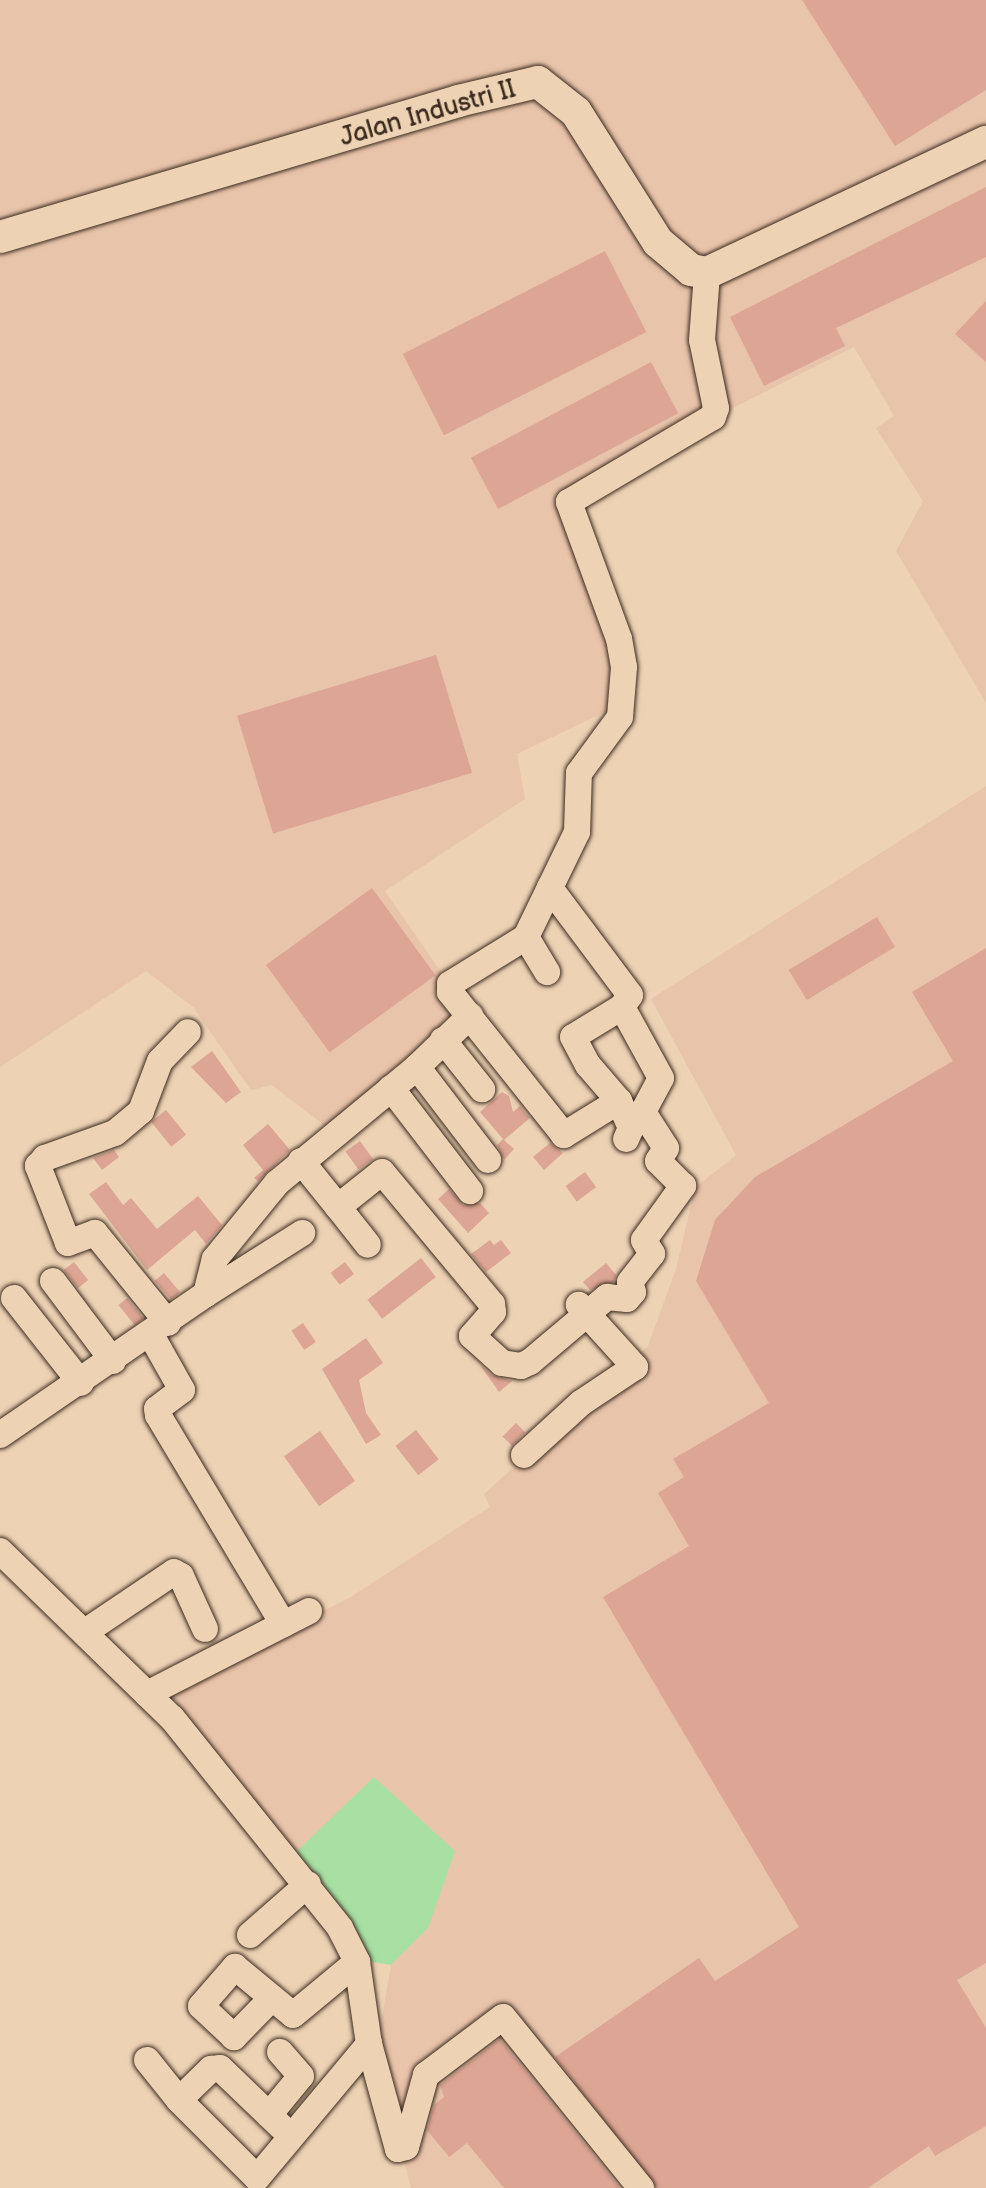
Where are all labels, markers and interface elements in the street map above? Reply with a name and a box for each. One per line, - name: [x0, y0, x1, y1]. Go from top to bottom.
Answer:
- street label: Jalan Industri II: [337, 74, 519, 154]

